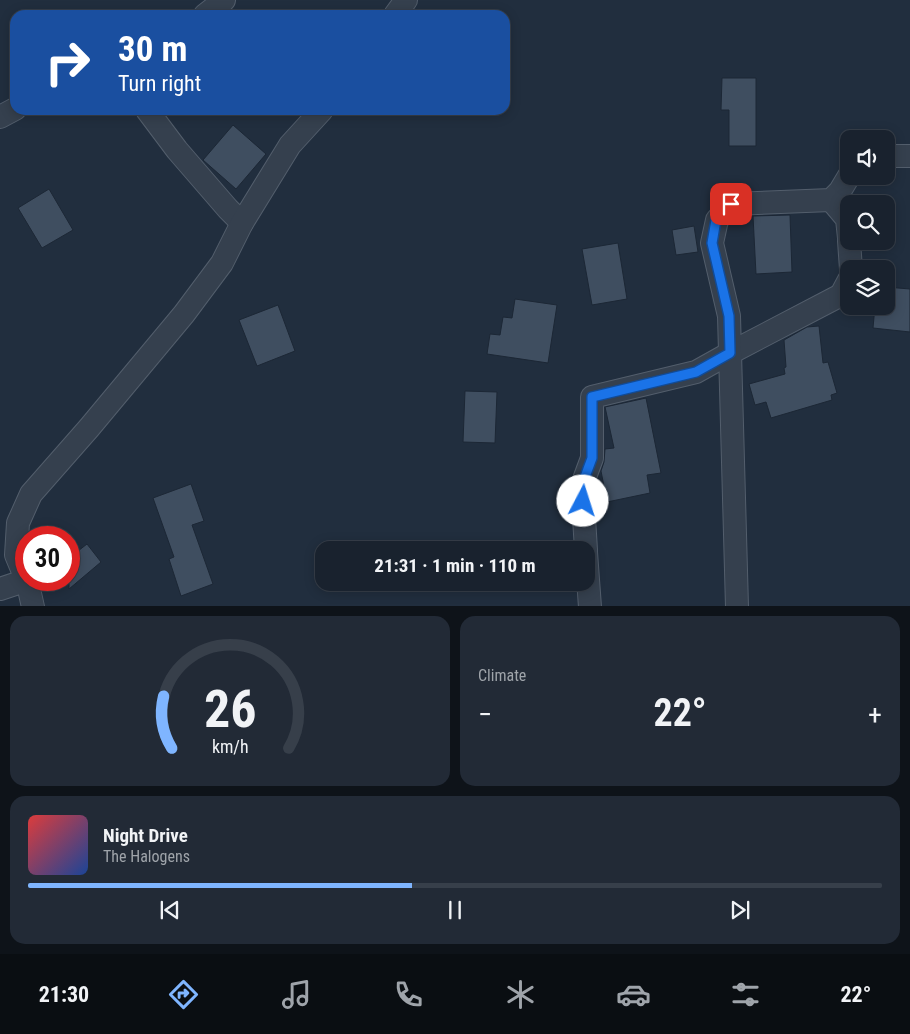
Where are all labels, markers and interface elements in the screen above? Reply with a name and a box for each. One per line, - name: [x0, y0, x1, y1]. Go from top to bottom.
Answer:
- text: 30 m: [118, 29, 187, 70]
- icon: right: [35, 30, 100, 95]
- text: Turn right: [118, 71, 201, 96]
- map controls: [840, 130, 895, 315]
- button: sound: [840, 130, 895, 185]
- pin: [710, 183, 752, 225]
- icon: arrive: [717, 190, 745, 218]
- button: search: [840, 195, 895, 250]
- button: layers: [840, 260, 895, 315]
- position arrow: [556, 474, 608, 526]
- speed limit sign: 30: [15, 526, 80, 591]
- text: 21:31 · 1 min · 110 m: [374, 554, 536, 577]
- text: Climate: [478, 666, 526, 685]
- text: 26: [204, 679, 256, 740]
- text: 22°: [653, 691, 707, 735]
- text: −: [478, 698, 492, 731]
- text: +: [868, 698, 882, 731]
- text: km/h: [212, 736, 248, 757]
- text: Night Drive: [103, 824, 188, 847]
- text: The Halogens: [103, 847, 190, 866]
- icon: previous: [156, 896, 184, 924]
- icon: pause: [441, 896, 469, 924]
- icon: next: [726, 896, 754, 924]
- icon: directions: [166, 977, 201, 1012]
- icon: music: [279, 977, 314, 1012]
- icon: phone: [391, 977, 426, 1012]
- icon: climate: [503, 977, 538, 1012]
- icon: car: [616, 977, 651, 1012]
- icon: filters: [728, 977, 763, 1012]
- text: 21:30: [39, 982, 89, 1007]
- text: 22°: [840, 982, 871, 1007]

